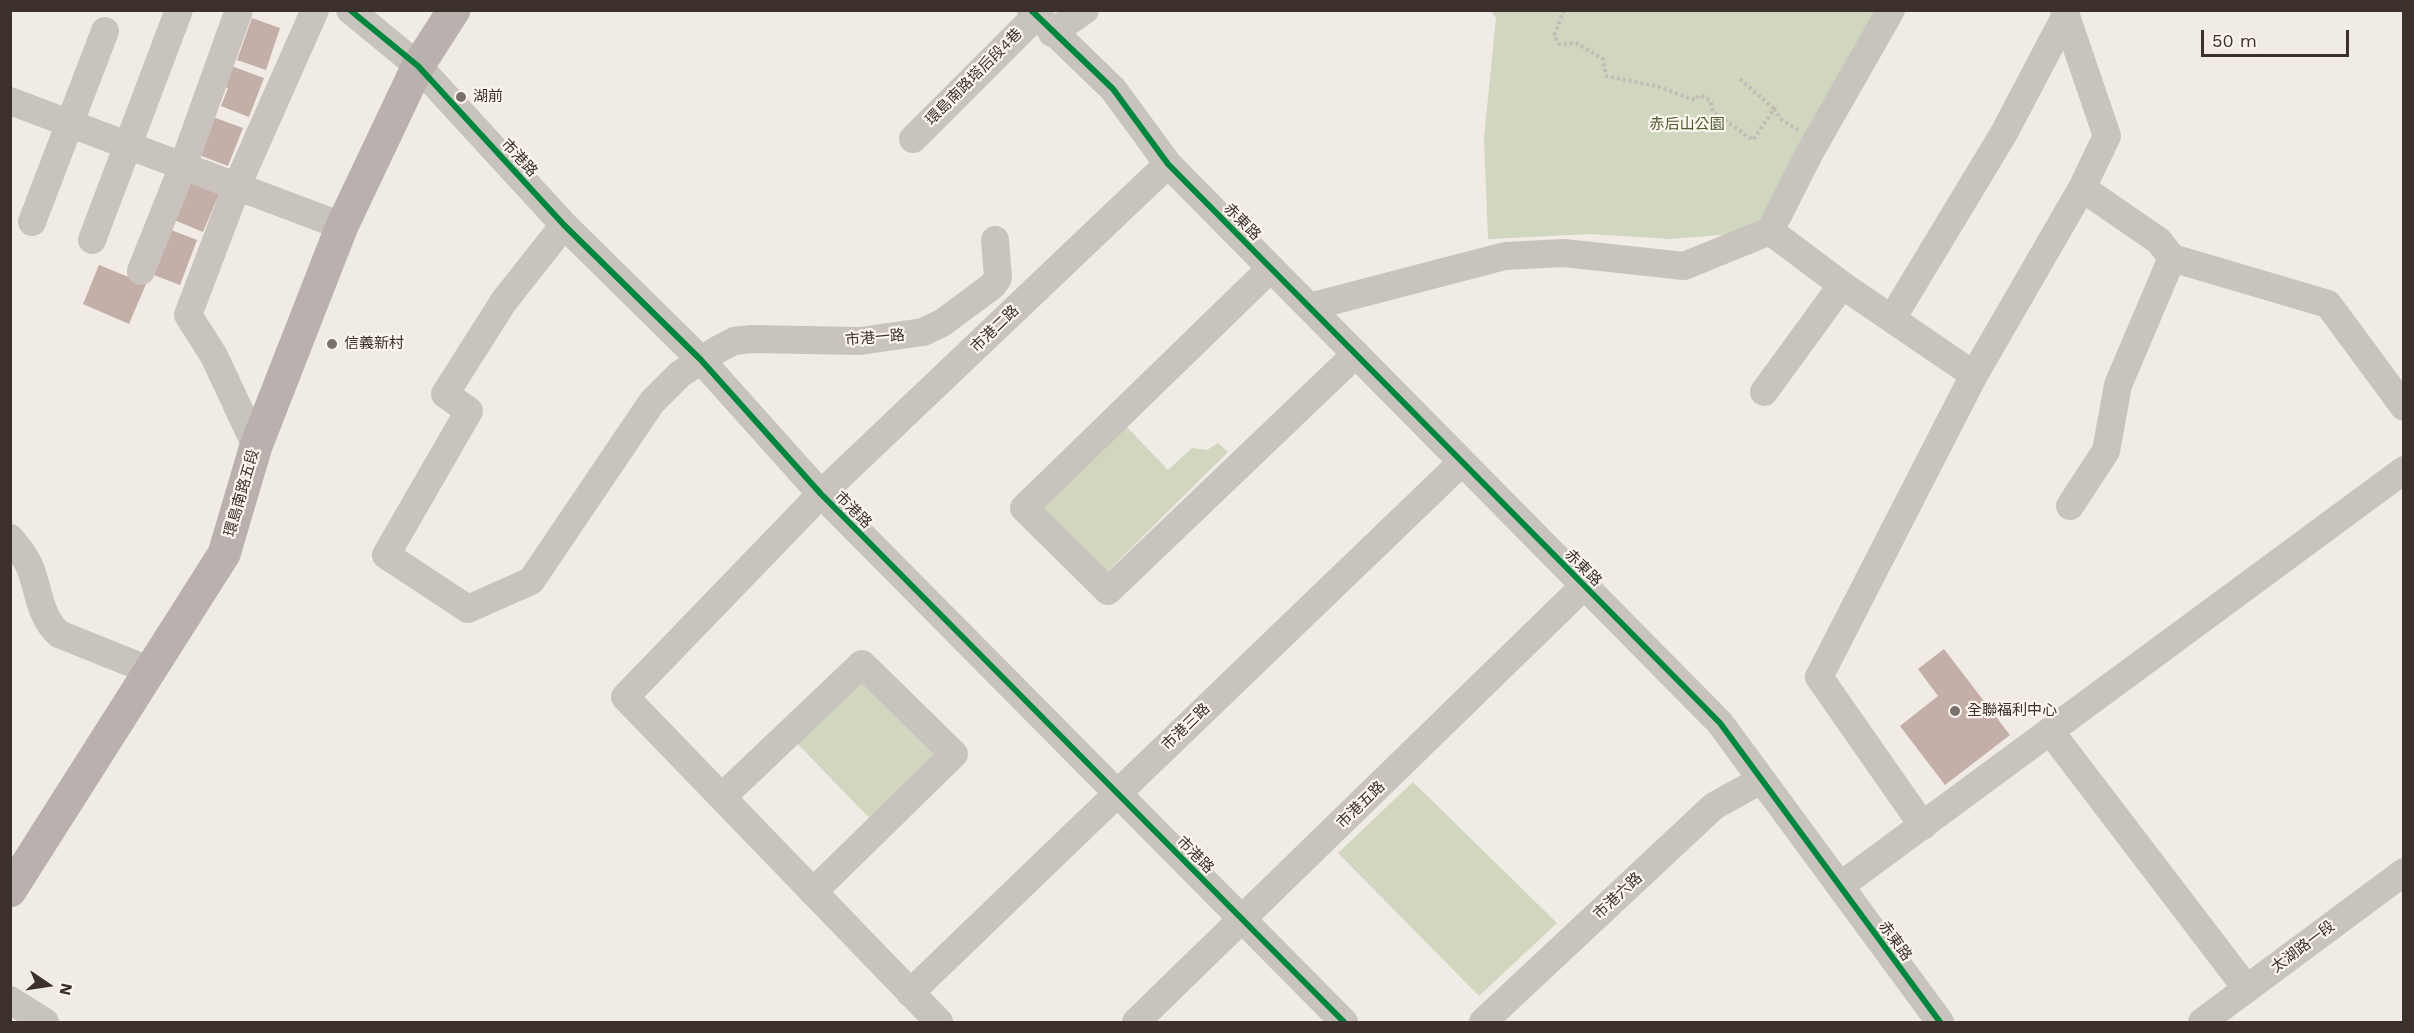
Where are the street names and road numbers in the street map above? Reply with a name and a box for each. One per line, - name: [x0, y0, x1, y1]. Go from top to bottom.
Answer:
- street label: 環島南路塔后段4巷: [922, 25, 1026, 129]
- street label: 市港路: [497, 135, 541, 181]
- street label: 赤東路: [1220, 200, 1264, 244]
- street label: 市港二路: [967, 302, 1023, 356]
- street label: 市港一路: [844, 326, 906, 350]
- street label: 環島南路五段: [221, 447, 263, 539]
- street label: 市港路: [831, 488, 875, 532]
- street label: 赤東路: [1561, 546, 1605, 590]
- street label: 市港三路: [1158, 700, 1214, 754]
- street label: 市港五路: [1333, 778, 1389, 832]
- street label: 市港路: [1173, 833, 1217, 877]
- street label: 市港六路: [1590, 869, 1646, 923]
- street label: 太湖路一段: [2268, 917, 2338, 977]
- street label: 赤東路: [1874, 918, 1916, 964]

